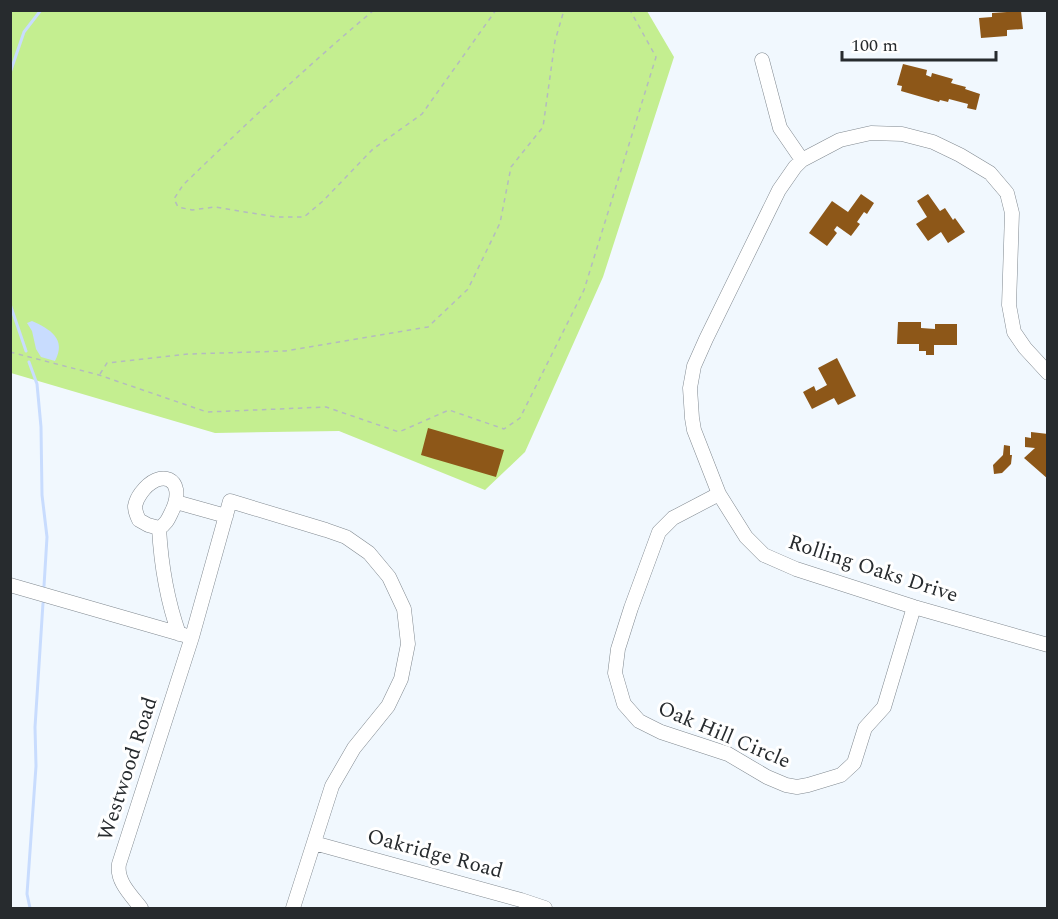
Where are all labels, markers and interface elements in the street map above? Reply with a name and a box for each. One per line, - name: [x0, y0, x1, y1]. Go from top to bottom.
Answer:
- scale bar: [842, 24, 996, 62]
- text: 100 m: [851, 32, 898, 59]
- street label: Rolling Oaks Drive: [784, 526, 962, 612]
- street label: Westwood Road: [90, 693, 166, 845]
- street label: Oak Hill Circle: [652, 693, 796, 777]
- street label: Oakridge Road: [363, 820, 507, 888]

